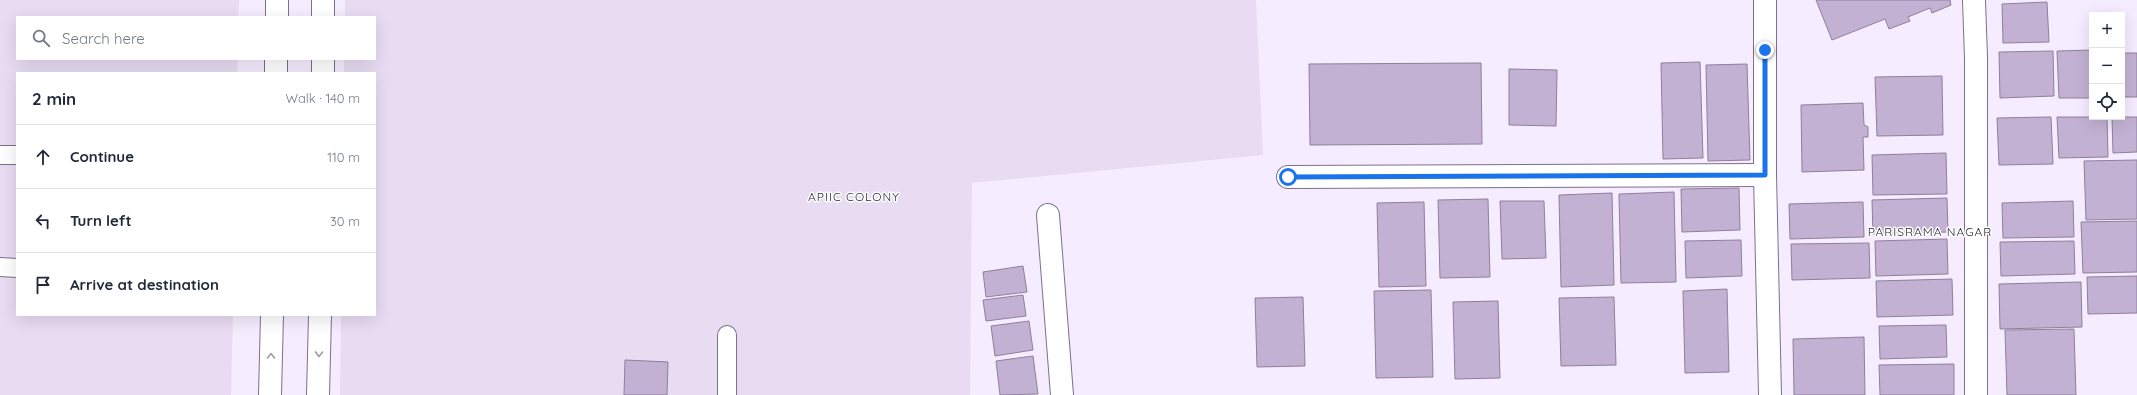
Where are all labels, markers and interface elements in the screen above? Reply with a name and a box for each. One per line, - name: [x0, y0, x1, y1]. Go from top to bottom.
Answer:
- map controls: [2089, 12, 2125, 120]
- button: +: [2089, 12, 2125, 48]
- search box: [16, 16, 376, 60]
- icon: search: [30, 27, 52, 49]
- text: Search here: [62, 29, 145, 48]
- route end: [1756, 41, 1774, 59]
- button: −: [2089, 48, 2125, 84]
- button: locate: [2089, 84, 2125, 120]
- text: 2 min: [32, 88, 76, 109]
- text: Walk · 140 m: [285, 90, 360, 106]
- icon: ahead: [32, 146, 54, 168]
- text: Continue: [70, 147, 134, 166]
- text: 110 m: [327, 149, 360, 165]
- route start: [1279, 168, 1297, 186]
- district label: APIIC COLONY: [808, 189, 900, 204]
- icon: left: [32, 210, 54, 232]
- text: Turn left: [70, 211, 132, 230]
- text: 30 m: [330, 213, 360, 229]
- district label: PARISRAMA NAGAR: [1868, 224, 1992, 239]
- icon: arrive: [32, 274, 54, 296]
- text: Arrive at destination: [70, 275, 219, 294]
- one-way arrow: [315, 351, 324, 357]
- one-way arrow: [267, 353, 275, 359]

